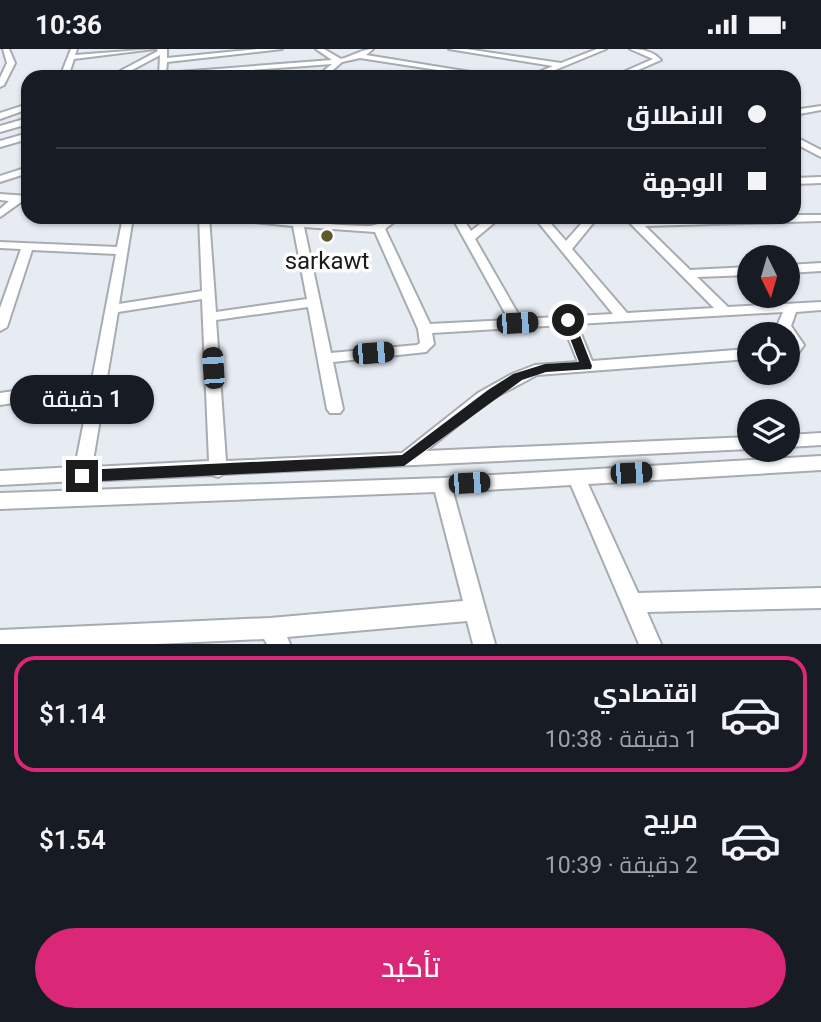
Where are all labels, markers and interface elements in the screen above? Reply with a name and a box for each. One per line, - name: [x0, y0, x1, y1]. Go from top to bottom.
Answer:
- text: 10:36: [35, 10, 102, 40]
- text: الانطلاق: [626, 100, 724, 130]
- text: الوجهة: [643, 167, 724, 197]
- marker: sarkawt: [319, 228, 335, 244]
- north arrow: [737, 245, 800, 308]
- map controls: [737, 245, 800, 462]
- place label: sarkawt: [285, 247, 369, 275]
- route start: [552, 304, 584, 336]
- car: [496, 311, 539, 335]
- button: locate: [737, 322, 800, 385]
- car: [352, 341, 395, 365]
- car: [202, 346, 225, 390]
- callout: 1 دقيقة: [10, 375, 154, 423]
- text: 1 دقيقة: [42, 386, 122, 413]
- button: layers: [737, 399, 800, 462]
- route end: [66, 460, 98, 492]
- car: [610, 461, 653, 485]
- car: [448, 471, 491, 495]
- text: اقتصادي: [593, 678, 698, 708]
- icon: car: [719, 683, 782, 746]
- text: $1.14: [39, 699, 106, 729]
- text: 1 دقيقة · 10:38: [545, 726, 698, 753]
- text: مريح: [643, 804, 698, 834]
- icon: car: [719, 809, 782, 872]
- text: $1.54: [39, 825, 106, 855]
- text: 2 دقيقة · 10:39: [545, 852, 698, 879]
- button: تأكيد: [35, 928, 786, 1008]

